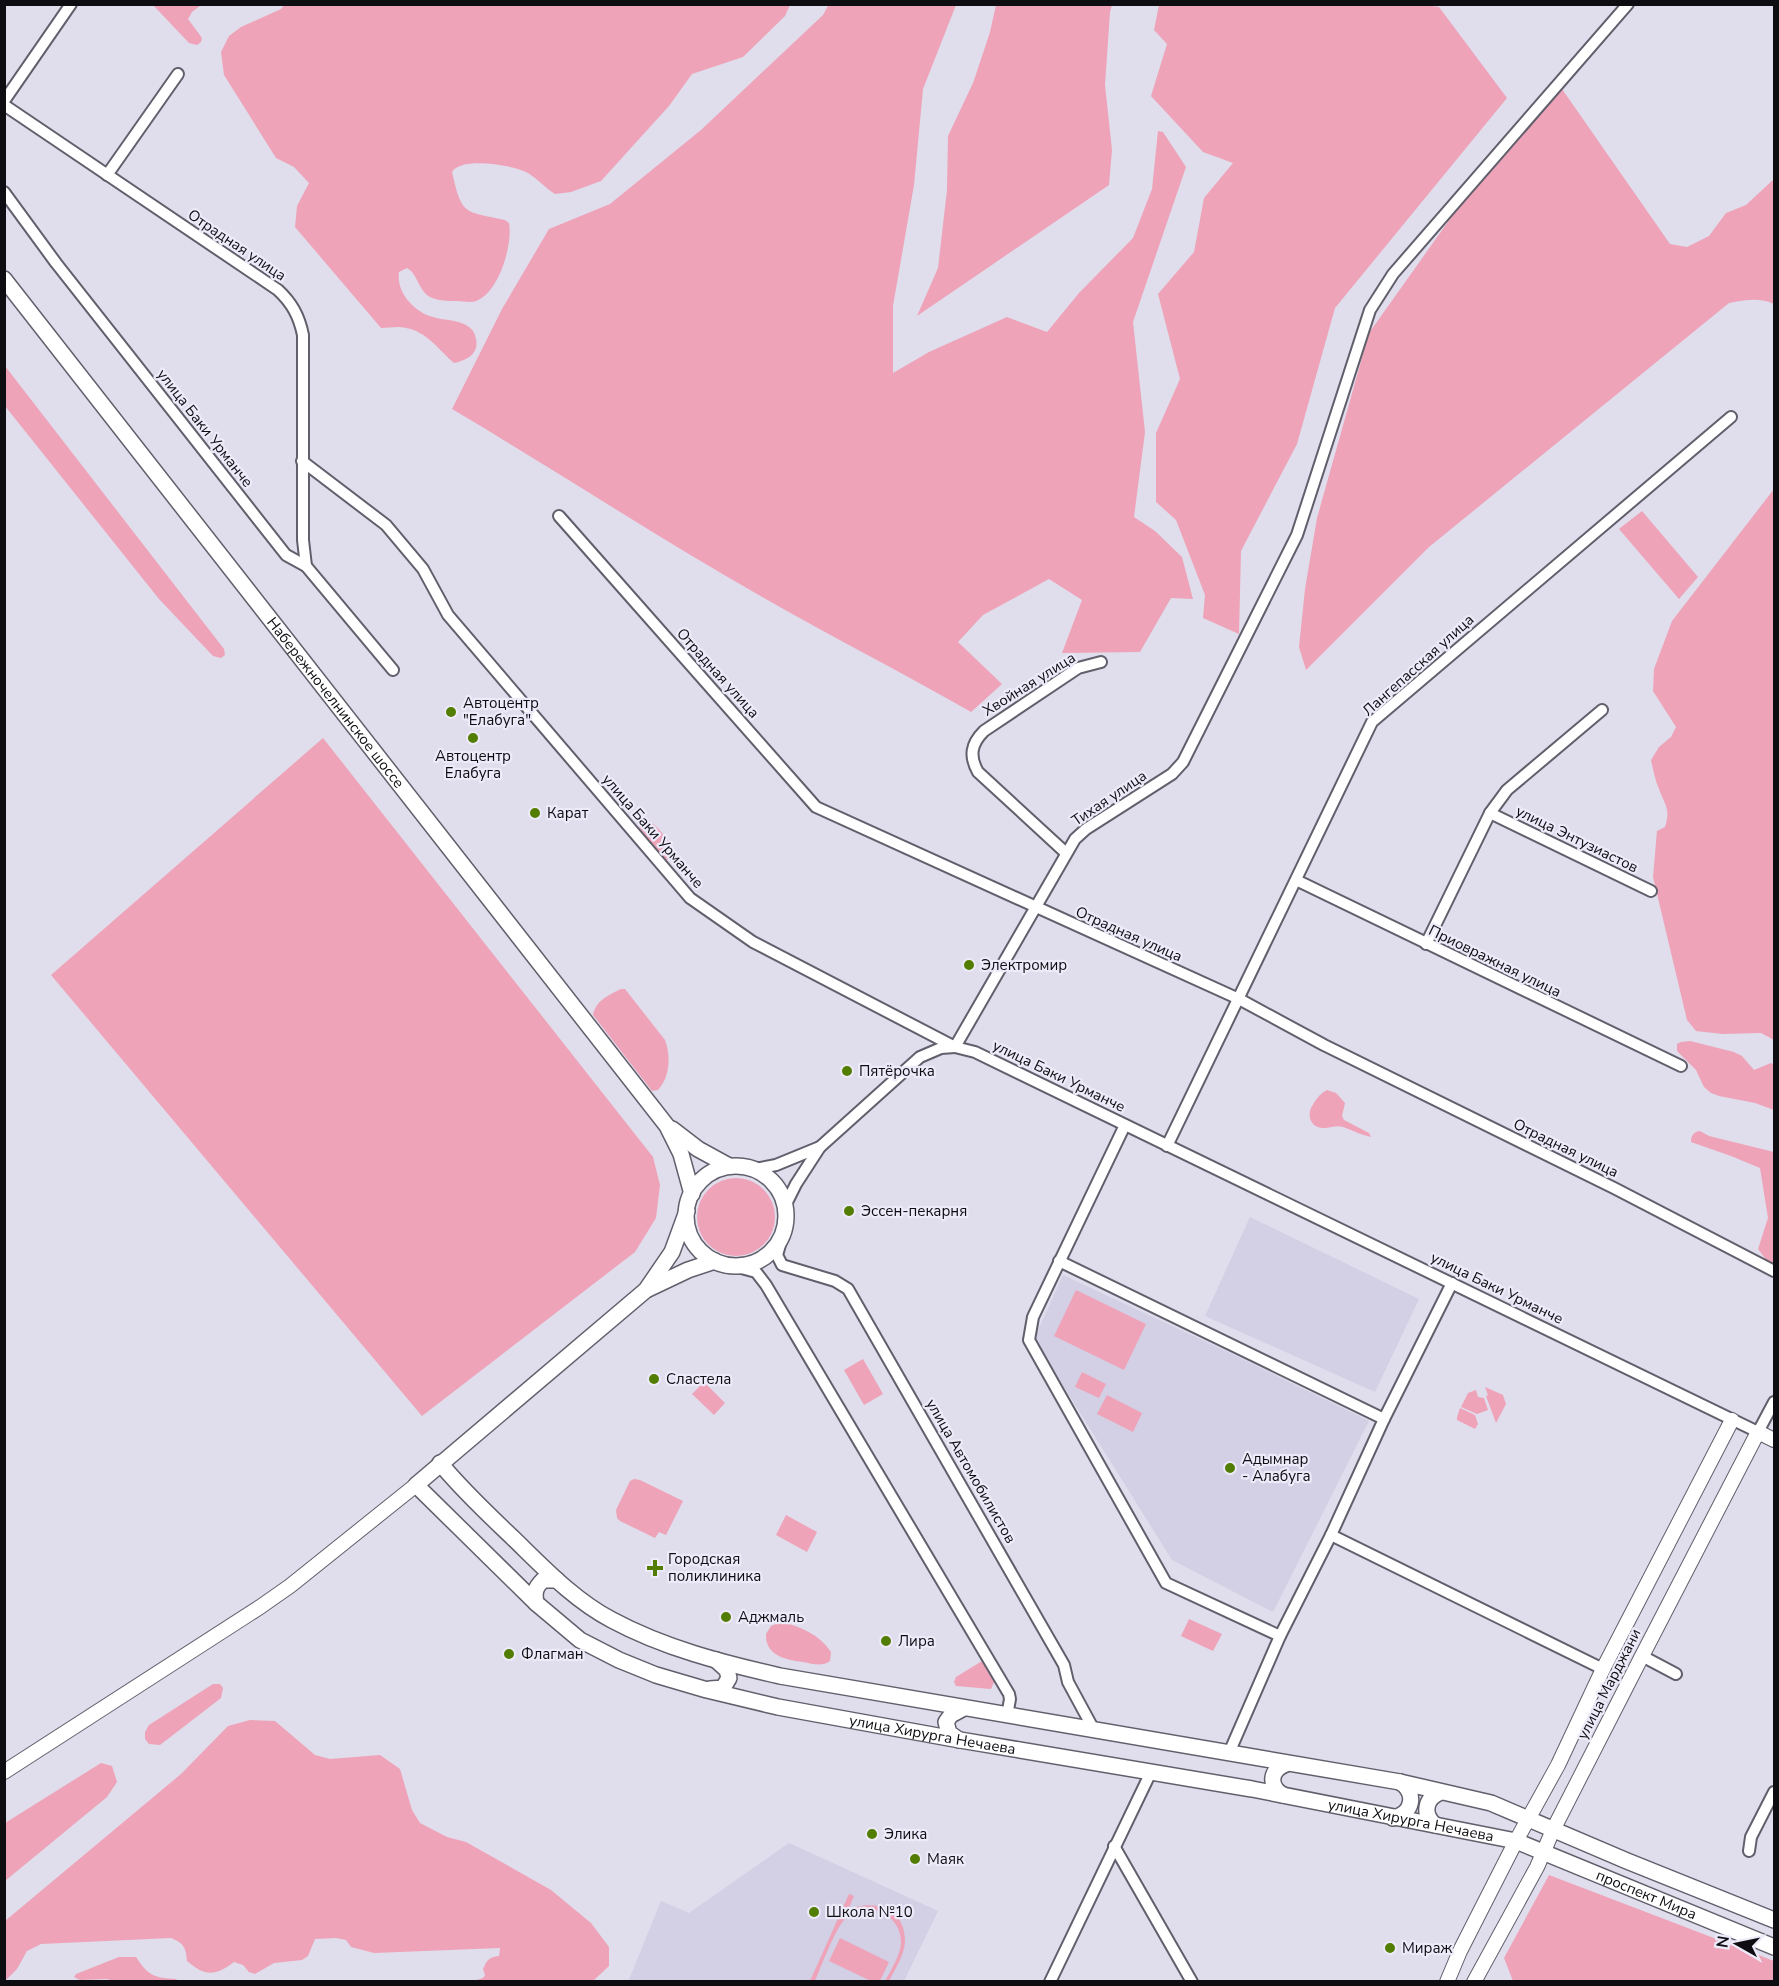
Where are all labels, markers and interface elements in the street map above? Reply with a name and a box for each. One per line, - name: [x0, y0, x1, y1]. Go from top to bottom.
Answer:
- street label: Отрадная улица: [184, 205, 290, 285]
- street label: улица Баки Урманче: [152, 365, 258, 491]
- street label: Лангепасская улица: [1358, 610, 1478, 720]
- street label: Набережночелнинское шоссе: [262, 613, 409, 792]
- street label: Отрадная улица: [672, 624, 764, 722]
- street label: Хвойная улица: [979, 647, 1079, 721]
- place label: Автоцентр "Елабуга": [463, 693, 539, 730]
- marker: Автоцентр "Елабуга": [444, 705, 458, 719]
- marker: Автоцентр Елабуга: [466, 731, 480, 745]
- place label: Автоцентр Елабуга: [435, 746, 511, 783]
- street label: Тихая улица: [1068, 766, 1150, 830]
- street label: улица Баки Урманче: [598, 770, 708, 892]
- street label: улица Энтузиастов: [1512, 801, 1642, 877]
- place label: Карат: [547, 803, 589, 823]
- marker: Карат: [528, 806, 542, 820]
- street label: Отрадная улица: [1073, 902, 1185, 966]
- street label: Приовражная улица: [1425, 920, 1565, 1002]
- place label: Электромир: [981, 955, 1067, 975]
- marker: Электромир: [962, 958, 976, 972]
- street label: улица Баки Урманче: [989, 1035, 1129, 1117]
- place label: Пятёрочка: [859, 1061, 935, 1081]
- marker: Пятёрочка: [840, 1064, 854, 1078]
- street label: Отрадная улица: [1510, 1114, 1622, 1182]
- place label: Эссен-пекарня: [861, 1201, 967, 1221]
- marker: Эссен-пекарня: [842, 1204, 856, 1218]
- street label: улица Баки Урманче: [1427, 1247, 1567, 1329]
- place label: Сластела: [666, 1369, 731, 1389]
- marker: Сластела: [647, 1372, 661, 1386]
- street label: улица Автомобилистов: [921, 1395, 1021, 1547]
- place label: Адымнар - Алабуга: [1242, 1449, 1311, 1486]
- marker: Адымнар - Алабуга: [1223, 1461, 1237, 1475]
- place label: Городская поликлиника: [668, 1549, 761, 1586]
- marker: Городская поликлиника: [646, 1559, 664, 1577]
- place label: Аджмаль: [738, 1607, 804, 1627]
- marker: Аджмаль: [719, 1610, 733, 1624]
- street label: улица Марджани: [1572, 1625, 1646, 1743]
- place label: Лира: [898, 1631, 935, 1651]
- marker: Лира: [879, 1634, 893, 1648]
- place label: Флагман: [521, 1644, 584, 1664]
- marker: Флагман: [502, 1647, 516, 1661]
- street label: улица Хирурга Нечаева: [848, 1710, 1017, 1759]
- street label: улица Хирурга Нечаева: [1326, 1794, 1496, 1846]
- place label: Элика: [884, 1824, 927, 1844]
- marker: Элика: [865, 1827, 879, 1841]
- place label: Маяк: [927, 1849, 964, 1869]
- marker: Маяк: [908, 1852, 922, 1866]
- street label: проспект Мира: [1593, 1865, 1700, 1924]
- place label: Школа №10: [826, 1902, 913, 1922]
- marker: Школа №10: [807, 1905, 821, 1919]
- north arrow: [1707, 1914, 1767, 1974]
- text: N: [1711, 1934, 1735, 1949]
- place label: Мираж: [1402, 1938, 1453, 1958]
- marker: Мираж: [1383, 1941, 1397, 1955]

